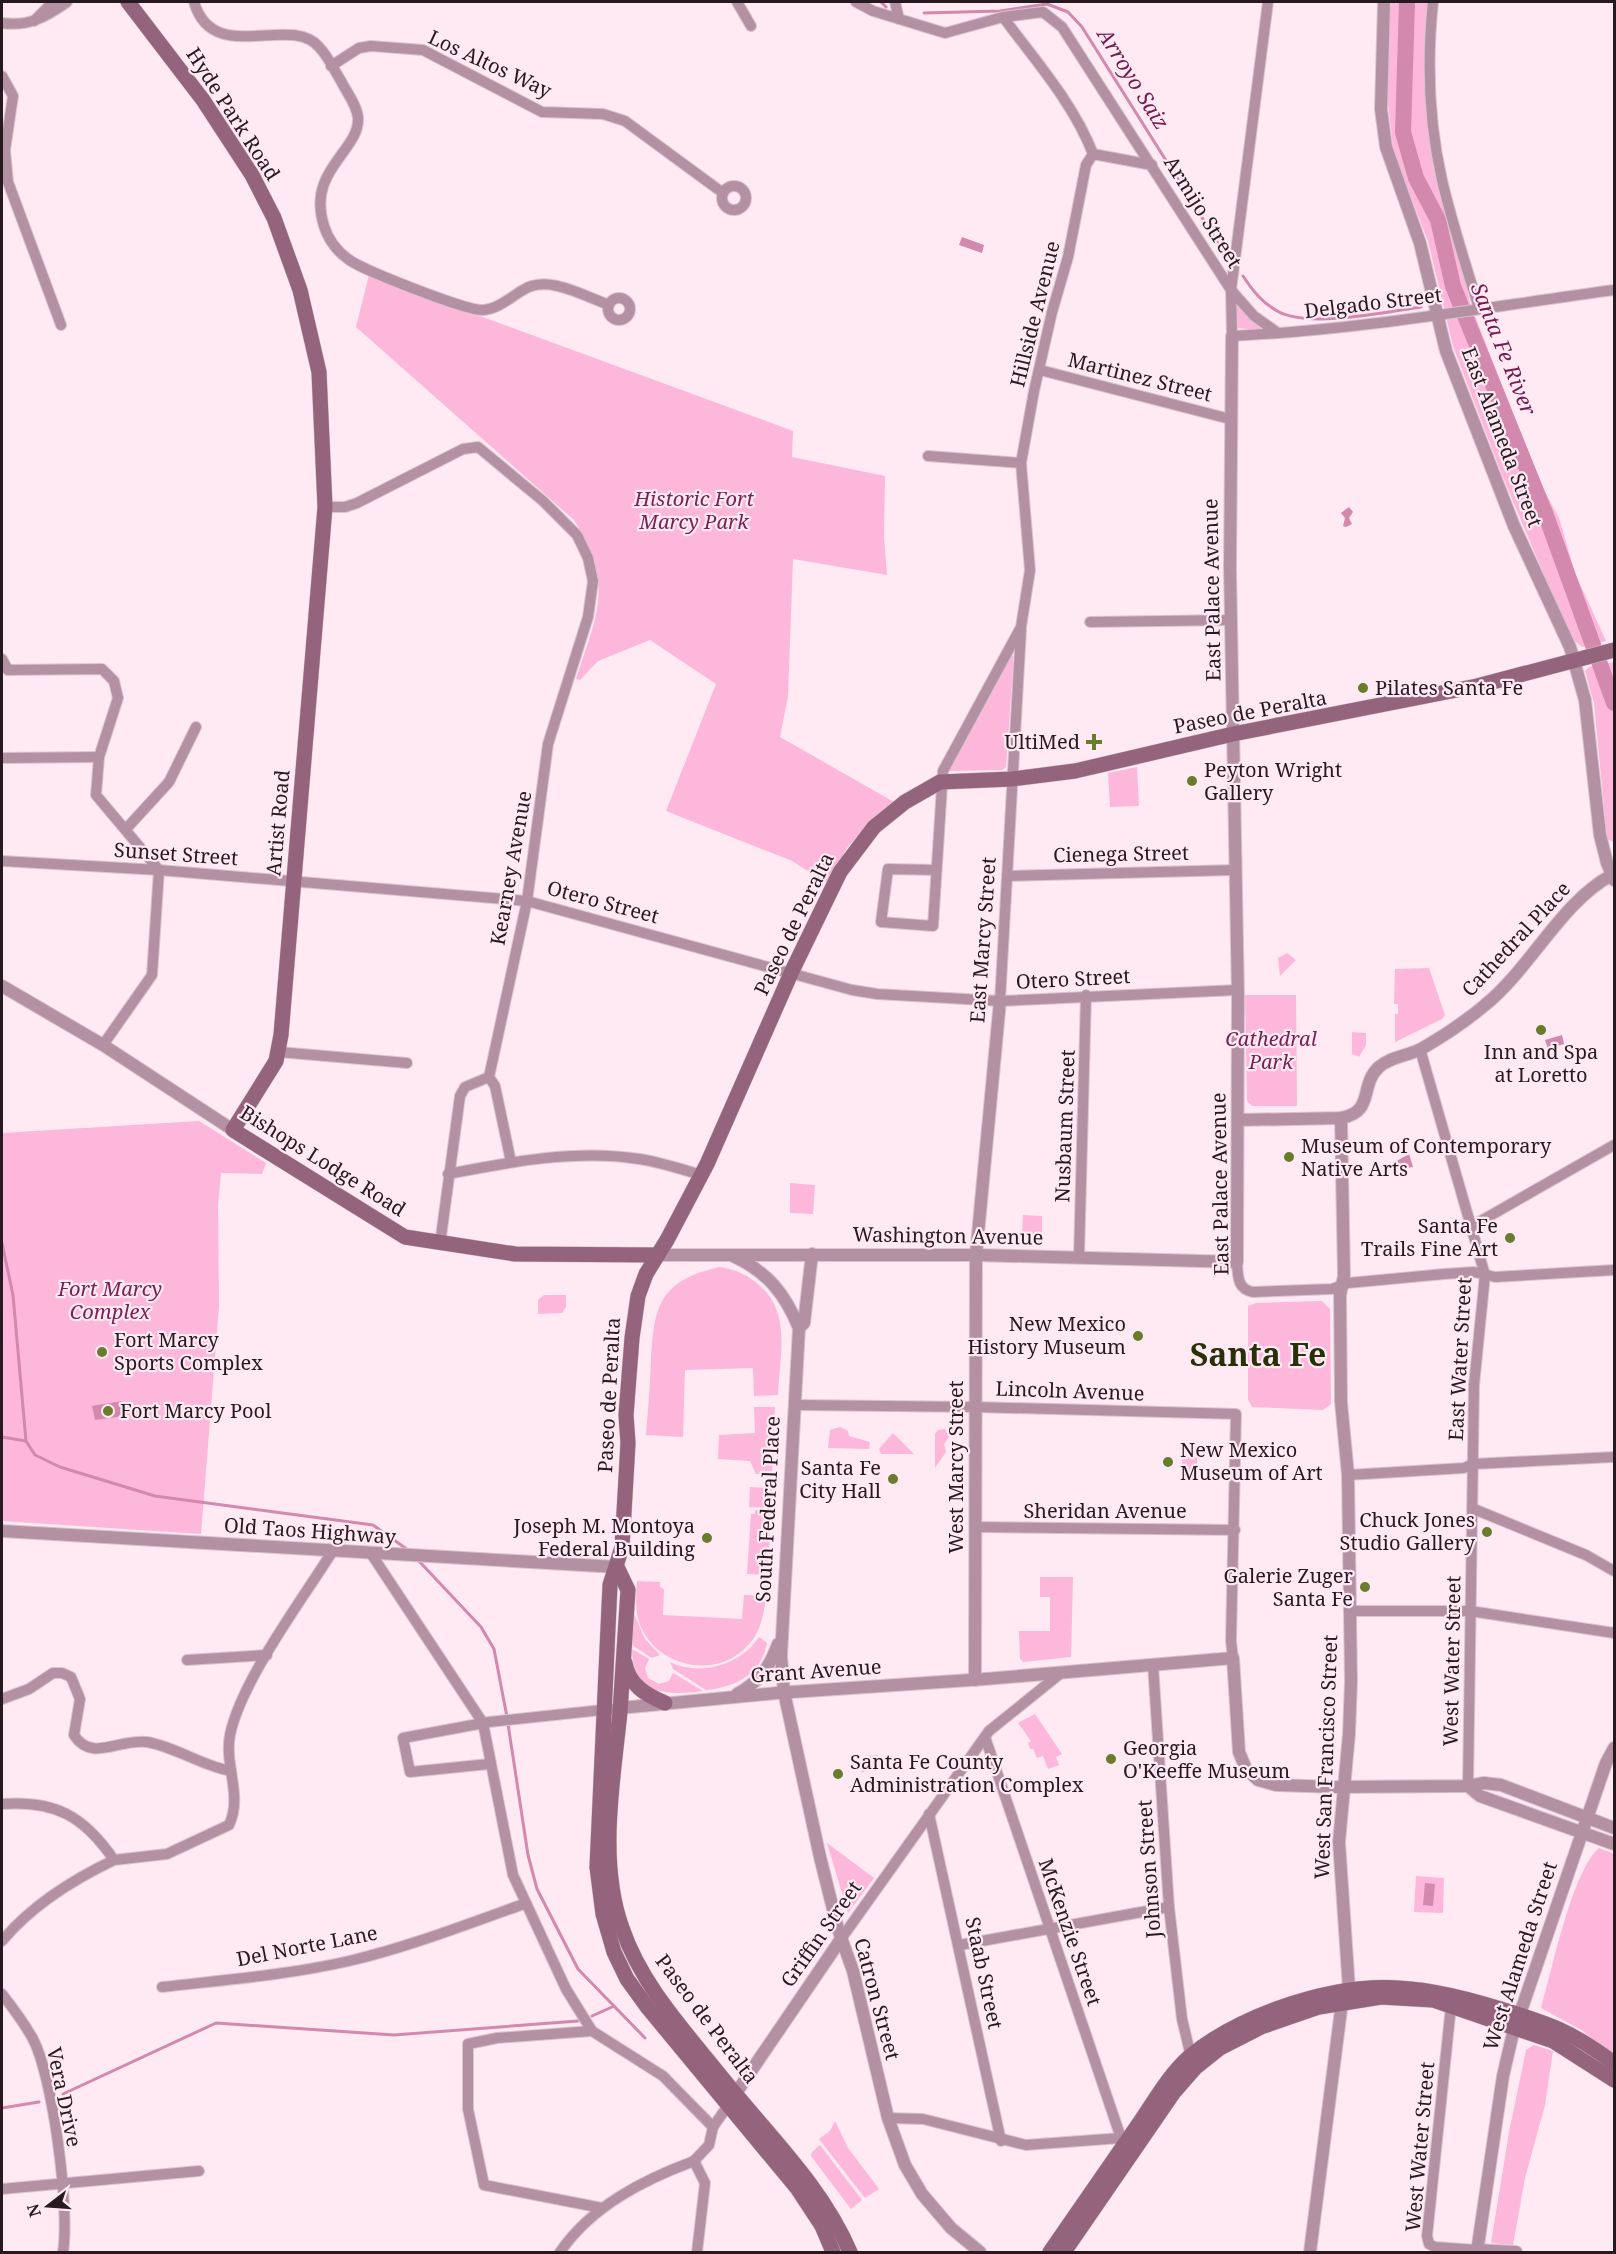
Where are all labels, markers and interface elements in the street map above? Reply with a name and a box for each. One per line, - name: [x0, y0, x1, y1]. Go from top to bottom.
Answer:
- water label: Arroyo Saiz: [1090, 21, 1176, 135]
- street label: Los Altos Way: [424, 23, 557, 104]
- street label: Hyde Park Road: [180, 42, 286, 185]
- street label: Armijo Street: [1158, 151, 1249, 273]
- street label: Hillside Avenue: [1003, 238, 1066, 390]
- water label: Santa Fe River: [1465, 278, 1543, 419]
- street label: Delgado Street: [1303, 281, 1443, 324]
- street label: East Alameda Street: [1456, 343, 1549, 531]
- street label: Martinez Street: [1065, 346, 1215, 407]
- park label: Historic Fort Marcy Park: [633, 485, 754, 535]
- street label: East Palace Avenue: [1196, 498, 1227, 682]
- place label: Pilates Santa Fe: [1375, 674, 1523, 701]
- marker: Pilates Santa Fe: [1356, 681, 1370, 695]
- street label: Paseo de Peralta: [1171, 683, 1329, 740]
- place label: UltiMed: [1004, 728, 1080, 755]
- marker: UltiMed: [1085, 733, 1103, 751]
- place label: Peyton Wright Gallery: [1204, 756, 1342, 806]
- street label: Artist Road: [259, 769, 296, 877]
- marker: Peyton Wright Gallery: [1185, 774, 1199, 788]
- street label: Kearney Avenue: [484, 788, 537, 947]
- street label: Sunset Street: [113, 836, 239, 871]
- street label: Cienega Street: [1053, 839, 1189, 868]
- street label: Paseo de Peralta: [747, 848, 840, 1000]
- street label: East Marcy Street: [963, 856, 1002, 1024]
- street label: Otero Street: [544, 874, 662, 929]
- street label: Cathedral Place: [1455, 875, 1576, 1002]
- street label: Otero Street: [1015, 962, 1131, 995]
- marker: Inn and Spa at Loretto: [1534, 1023, 1548, 1037]
- park label: Cathedral Park: [1225, 1025, 1317, 1075]
- place label: Inn and Spa at Loretto: [1484, 1038, 1598, 1088]
- street label: Nusbaum Street: [1048, 1049, 1081, 1203]
- street label: East Palace Avenue: [1204, 1092, 1235, 1276]
- street label: Bishops Lodge Road: [235, 1099, 411, 1222]
- place label: Museum of Contemporary Native Arts: [1301, 1132, 1552, 1182]
- marker: Museum of Contemporary Native Arts: [1282, 1150, 1296, 1164]
- place label: Santa Fe Trails Fine Art: [1361, 1212, 1498, 1262]
- street label: Washington Avenue: [852, 1220, 1044, 1251]
- marker: Santa Fe Trails Fine Art: [1503, 1231, 1517, 1245]
- park label: Fort Marcy Complex: [57, 1275, 162, 1325]
- street label: East Water Street: [1442, 1276, 1477, 1442]
- place label: New Mexico History Museum: [967, 1310, 1126, 1360]
- street label: Paseo de Peralta: [591, 1317, 626, 1473]
- place label: Fort Marcy Sports Complex: [114, 1326, 263, 1376]
- marker: New Mexico History Museum: [1131, 1329, 1145, 1343]
- district label: Santa Fe: [1190, 1332, 1326, 1375]
- marker: Fort Marcy Sports Complex: [95, 1345, 109, 1359]
- street label: Lincoln Avenue: [995, 1374, 1145, 1407]
- street label: West Marcy Street: [942, 1380, 969, 1554]
- place label: Fort Marcy Pool: [120, 1397, 271, 1424]
- marker: Fort Marcy Pool: [101, 1404, 115, 1418]
- street label: South Federal Place: [749, 1415, 786, 1603]
- place label: New Mexico Museum of Art: [1180, 1436, 1323, 1486]
- place label: Santa Fe City Hall: [799, 1454, 881, 1504]
- marker: New Mexico Museum of Art: [1161, 1455, 1175, 1469]
- marker: Santa Fe City Hall: [886, 1472, 900, 1486]
- street label: Sheridan Avenue: [1023, 1497, 1187, 1524]
- place label: Chuck Jones Studio Gallery: [1340, 1506, 1476, 1556]
- street label: Old Taos Highway: [223, 1511, 398, 1550]
- place label: Joseph M. Montoya Federal Building: [513, 1512, 695, 1562]
- marker: Chuck Jones Studio Gallery: [1480, 1525, 1494, 1539]
- marker: Joseph M. Montoya Federal Building: [700, 1531, 714, 1545]
- place label: Galerie Zuger Santa Fe: [1223, 1562, 1354, 1612]
- street label: West Water Street: [1437, 1575, 1466, 1747]
- marker: Galerie Zuger Santa Fe: [1358, 1580, 1372, 1594]
- street label: West San Francisco Street: [1308, 1634, 1343, 1880]
- street label: Grant Avenue: [750, 1652, 882, 1689]
- place label: Georgia O'Keeffe Museum: [1123, 1734, 1290, 1784]
- place label: Santa Fe County Administration Complex: [850, 1748, 1084, 1798]
- marker: Georgia O'Keeffe Museum: [1104, 1752, 1118, 1766]
- marker: Santa Fe County Administration Complex: [831, 1767, 845, 1781]
- street label: Johnson Street: [1130, 1799, 1167, 1940]
- street label: McKenzie Street: [1033, 1855, 1108, 2009]
- street label: West Alameda Street: [1476, 1858, 1563, 2054]
- street label: Griffin Street: [774, 1875, 867, 1992]
- street label: Staab Street: [959, 1914, 1010, 2031]
- street label: Del Norte Lane: [234, 1919, 380, 1972]
- street label: Catron Street: [848, 1935, 907, 2063]
- street label: Paseo de Peralta: [650, 1948, 765, 2089]
- street label: Vera Drive: [41, 2045, 88, 2149]
- street label: West Water Street: [1399, 2061, 1440, 2233]
- north arrow: [18, 2176, 78, 2236]
- text: N: [21, 2201, 46, 2220]

